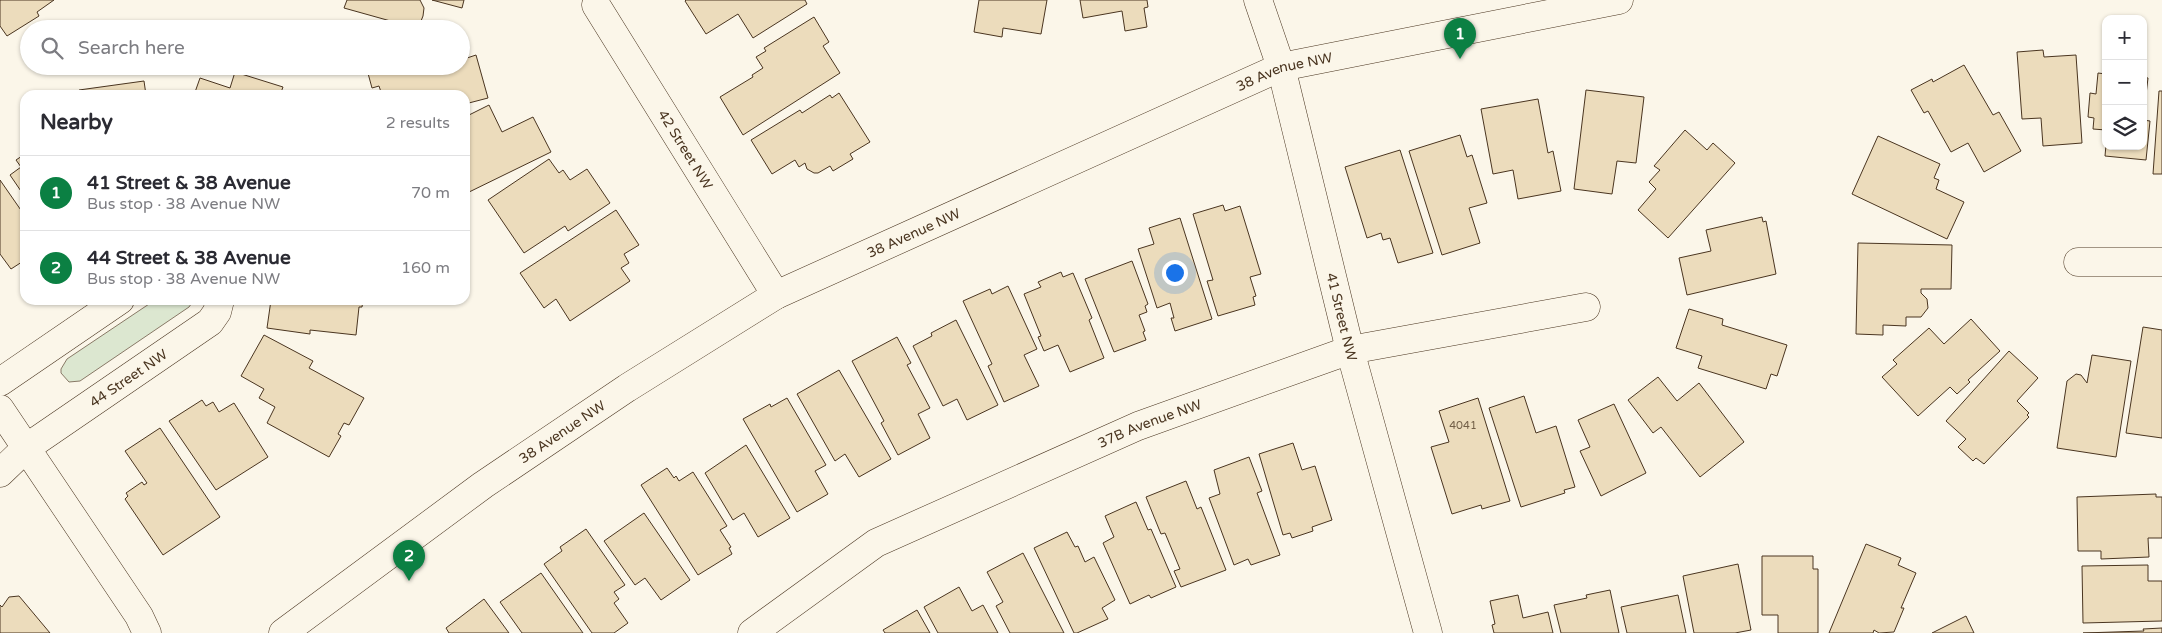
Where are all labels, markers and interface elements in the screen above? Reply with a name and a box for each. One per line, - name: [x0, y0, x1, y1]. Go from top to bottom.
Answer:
- map controls: [2102, 15, 2147, 150]
- button: +: [2102, 15, 2147, 60]
- pin: 1: [1444, 18, 1476, 59]
- search box: [20, 20, 470, 75]
- icon: search: [38, 34, 66, 62]
- text: Search here: [78, 37, 185, 59]
- street label: 38 Avenue NW: [1234, 49, 1334, 95]
- button: −: [2102, 60, 2147, 105]
- button: layers: [2102, 105, 2147, 150]
- street label: 42 Street NW: [654, 107, 716, 193]
- text: Nearby: [40, 110, 113, 135]
- text: 2 results: [386, 113, 450, 133]
- text: 41 Street & 38 Avenue: [87, 172, 291, 194]
- text: 1: [51, 183, 61, 203]
- text: 70 m: [411, 183, 450, 203]
- text: Bus stop · 38 Avenue NW: [87, 194, 280, 214]
- street label: 38 Avenue NW: [864, 205, 963, 262]
- text: 44 Street & 38 Avenue: [87, 247, 291, 269]
- text: 2: [51, 258, 61, 278]
- text: 160 m: [401, 258, 450, 278]
- your location: [1162, 260, 1188, 286]
- text: Bus stop · 38 Avenue NW: [87, 269, 280, 289]
- street label: 41 Street NW: [1322, 271, 1361, 363]
- street label: 44 Street NW: [86, 346, 171, 411]
- street label: 37B Avenue NW: [1095, 396, 1204, 452]
- street label: 38 Avenue NW: [516, 397, 609, 467]
- house number: 4041: [1449, 419, 1477, 432]
- pin: 2: [393, 540, 425, 581]

